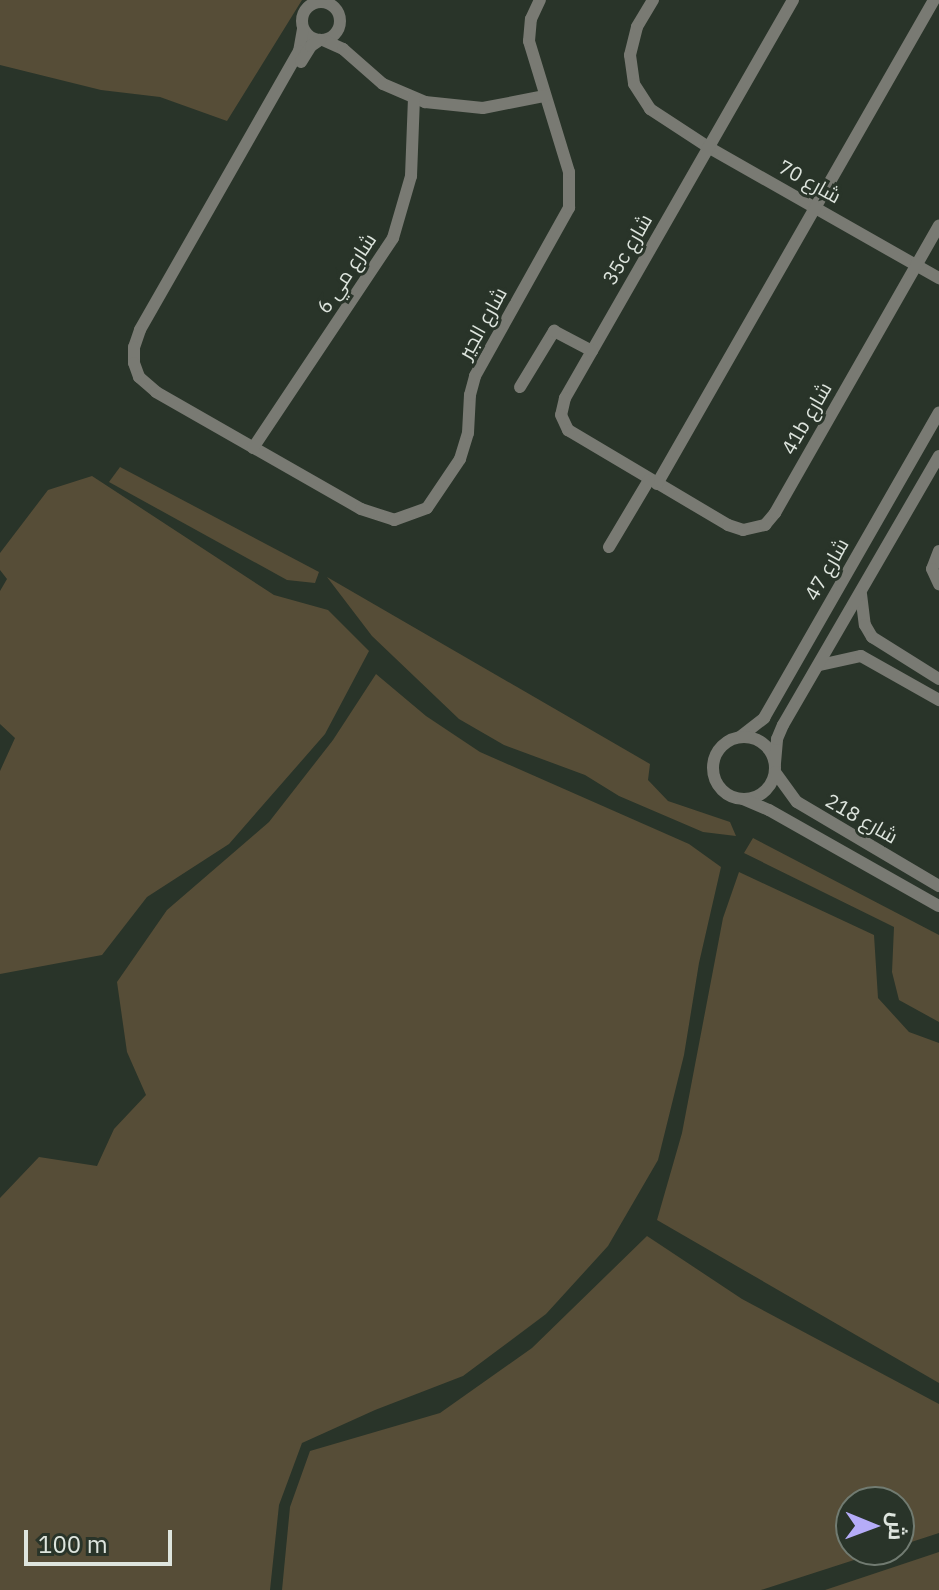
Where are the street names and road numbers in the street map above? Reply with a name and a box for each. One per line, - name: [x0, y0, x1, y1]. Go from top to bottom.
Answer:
- street label: شارع 70: [775, 154, 845, 208]
- street label: 35c شارع: [597, 209, 657, 289]
- street label: شارع مي 6: [311, 228, 381, 318]
- street label: شارع الجير: [453, 283, 511, 363]
- street label: 41b شارع: [776, 378, 836, 458]
- street label: شارع 47: [799, 534, 853, 604]
- street label: شارع 218: [822, 788, 902, 848]

